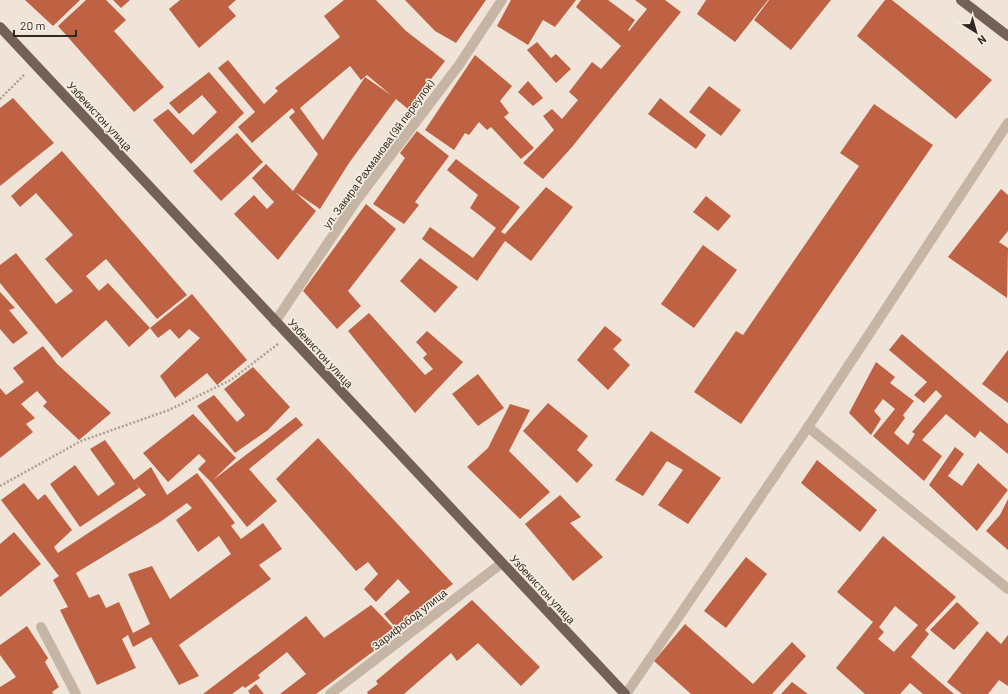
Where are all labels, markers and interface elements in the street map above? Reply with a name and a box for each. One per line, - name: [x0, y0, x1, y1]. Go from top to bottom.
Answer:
- scale bar: [14, 12, 76, 38]
- north arrow: [956, 12, 996, 52]
- text: 20 m: [20, 18, 46, 32]
- text: N: [975, 33, 989, 48]
- street label: ул. Закира Рахманова (9й переулок): [320, 77, 436, 231]
- street label: Узбекистон улица: [65, 79, 136, 154]
- street label: Узбекистон улица: [286, 316, 357, 391]
- street label: Узбекистон улица: [508, 552, 579, 627]
- street label: Зарифобод улица: [369, 585, 450, 652]

